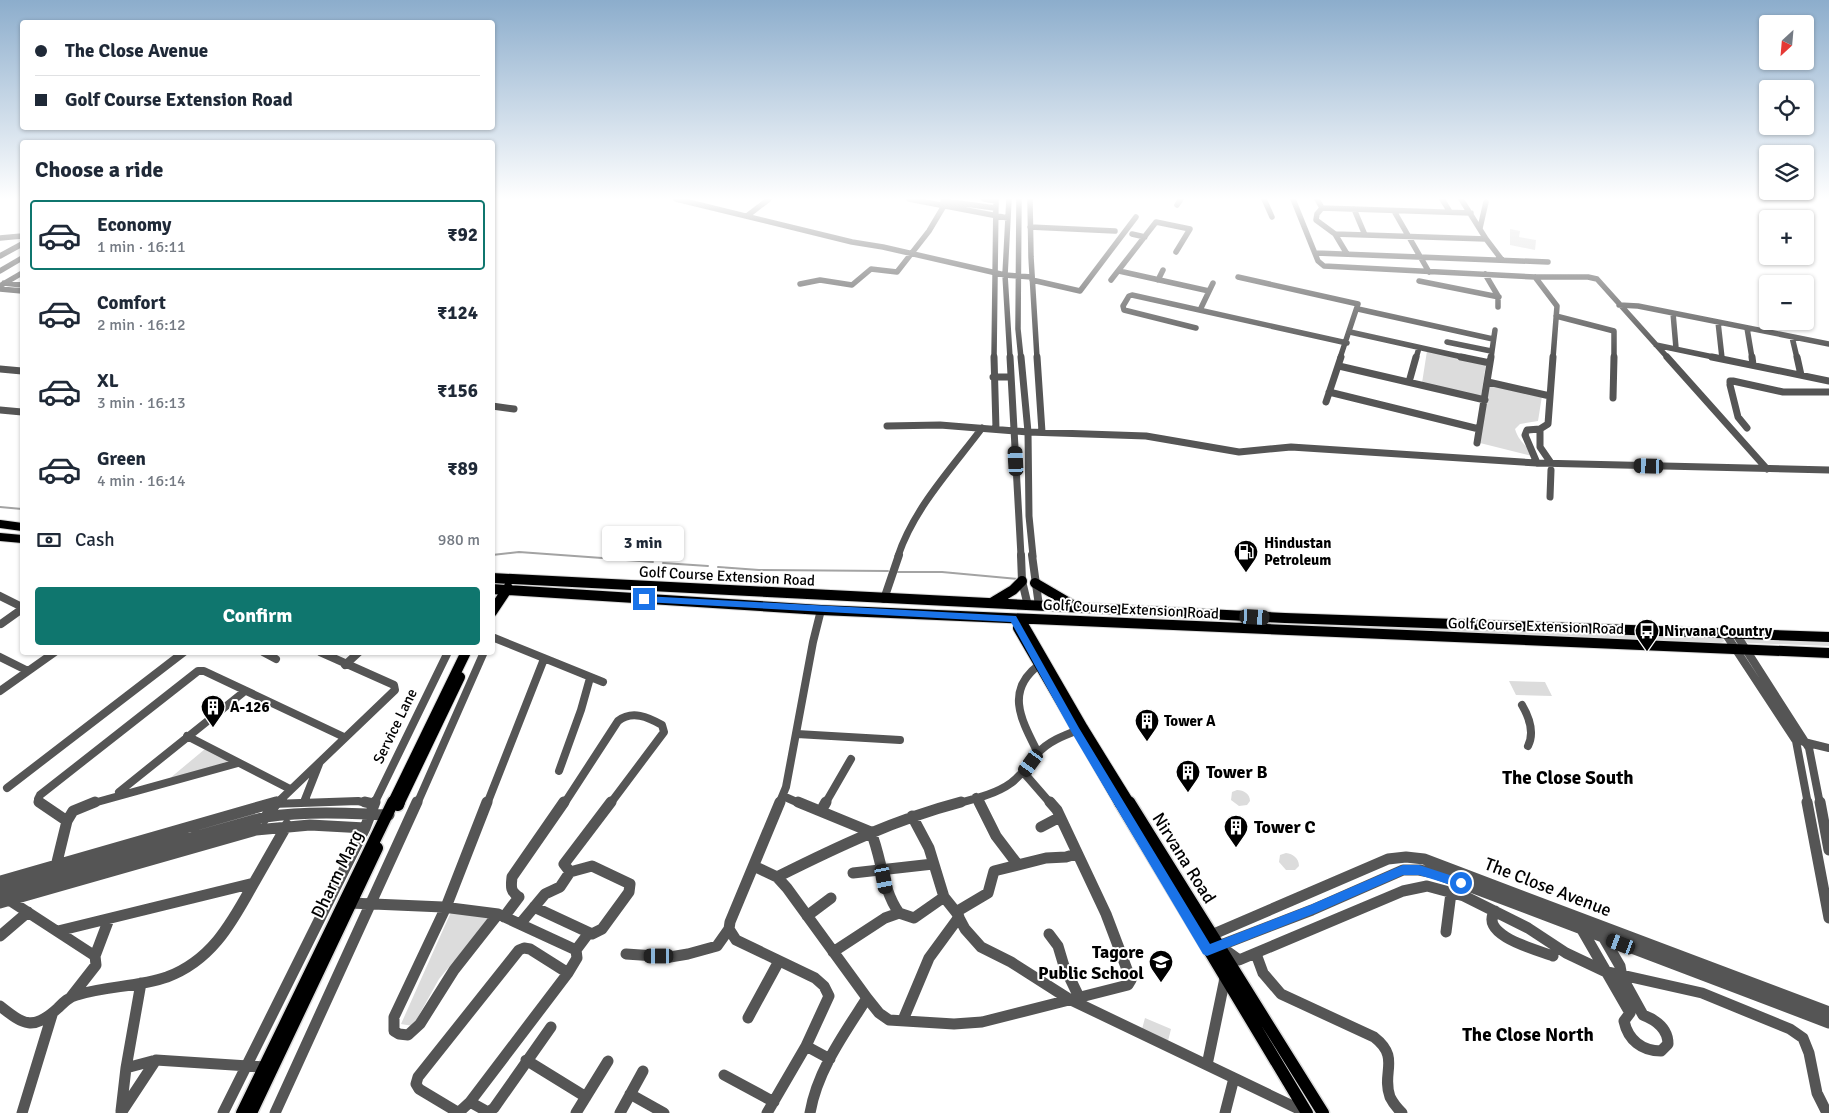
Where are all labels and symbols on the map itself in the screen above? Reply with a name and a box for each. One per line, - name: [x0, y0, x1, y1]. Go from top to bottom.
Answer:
- north arrow: [1759, 15, 1814, 70]
- car: [1007, 446, 1024, 476]
- car: [1633, 458, 1664, 474]
- callout: 3 min: [603, 526, 685, 562]
- place label: Hindustan Petroleum: [1264, 534, 1331, 569]
- fuel station icon: Hindustan Petroleum: [1233, 539, 1259, 573]
- street label: Golf Course Extension Road: [639, 562, 815, 590]
- route end: [633, 588, 655, 610]
- street label: Golf Course Extension Road: [1043, 595, 1219, 623]
- car: [1239, 609, 1270, 625]
- street label: Golf Course Extension Road: [1448, 614, 1624, 638]
- bus stop icon: Nirvana Country: [1634, 618, 1660, 652]
- place label: Nirvana Country: [1664, 622, 1773, 640]
- street label: Service Lane: [369, 686, 421, 766]
- building icon: A-126: [200, 694, 226, 728]
- place label: A-126: [230, 698, 270, 716]
- building icon: Tower A: [1134, 708, 1160, 742]
- place label: Tower A: [1164, 712, 1216, 730]
- car: [1016, 746, 1045, 780]
- building icon: Tower B: [1175, 759, 1201, 793]
- place label: Tower B: [1206, 761, 1268, 783]
- district label: The Close South: [1502, 766, 1634, 790]
- street label: Nirvana Road: [1147, 809, 1221, 907]
- building icon: Tower C: [1223, 814, 1249, 848]
- place label: Tower C: [1254, 816, 1315, 838]
- street label: Dharm Marg: [306, 826, 368, 922]
- street label: The Close Avenue: [1481, 853, 1615, 921]
- car: [873, 863, 894, 895]
- route start: [1450, 872, 1472, 894]
- car: [1604, 932, 1637, 956]
- place label: Tagore Public School: [1038, 941, 1144, 984]
- car: [644, 949, 674, 964]
- school or university icon: Tagore Public School: [1148, 949, 1174, 983]
- district label: The Close North: [1462, 1023, 1594, 1047]

